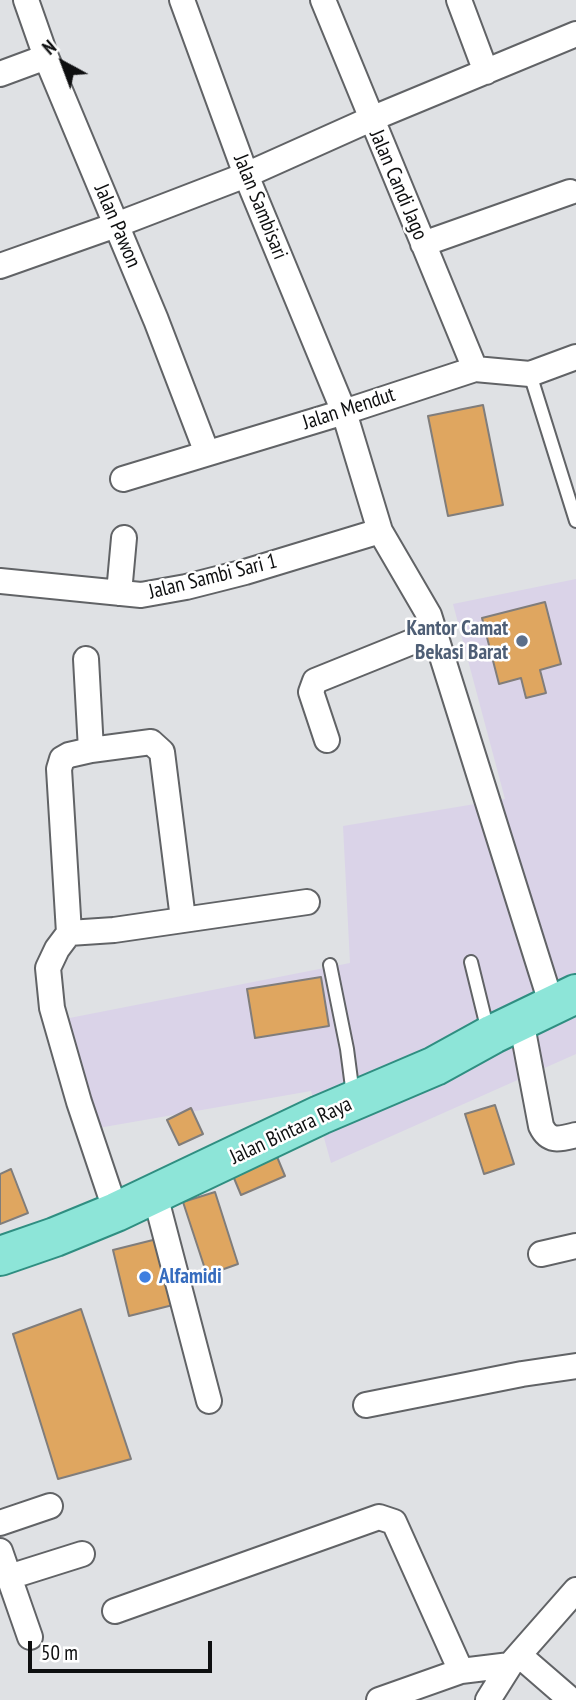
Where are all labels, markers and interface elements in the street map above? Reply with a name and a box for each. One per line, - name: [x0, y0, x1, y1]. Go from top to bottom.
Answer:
- north arrow: [28, 28, 98, 98]
- text: N: [37, 35, 61, 60]
- street label: Jalan Candi Jago: [364, 126, 432, 244]
- street label: Jalan Sambisari: [228, 151, 292, 263]
- street label: Jalan Pawon: [88, 180, 146, 272]
- street label: Jalan Mendut: [300, 382, 398, 436]
- street label: Jalan Sambi Sari 1: [146, 549, 280, 605]
- place label: Kantor Camat Bekasi Barat: [407, 616, 508, 666]
- marker: Kantor Camat Bekasi Barat: [514, 633, 530, 649]
- street label: Jalan Bintara Raya: [226, 1092, 356, 1170]
- place label: Alfamidi: [159, 1264, 222, 1290]
- marker: Alfamidi: [137, 1269, 153, 1285]
- scale bar: [32, 1626, 215, 1670]
- text: 50 m: [41, 1639, 78, 1666]

